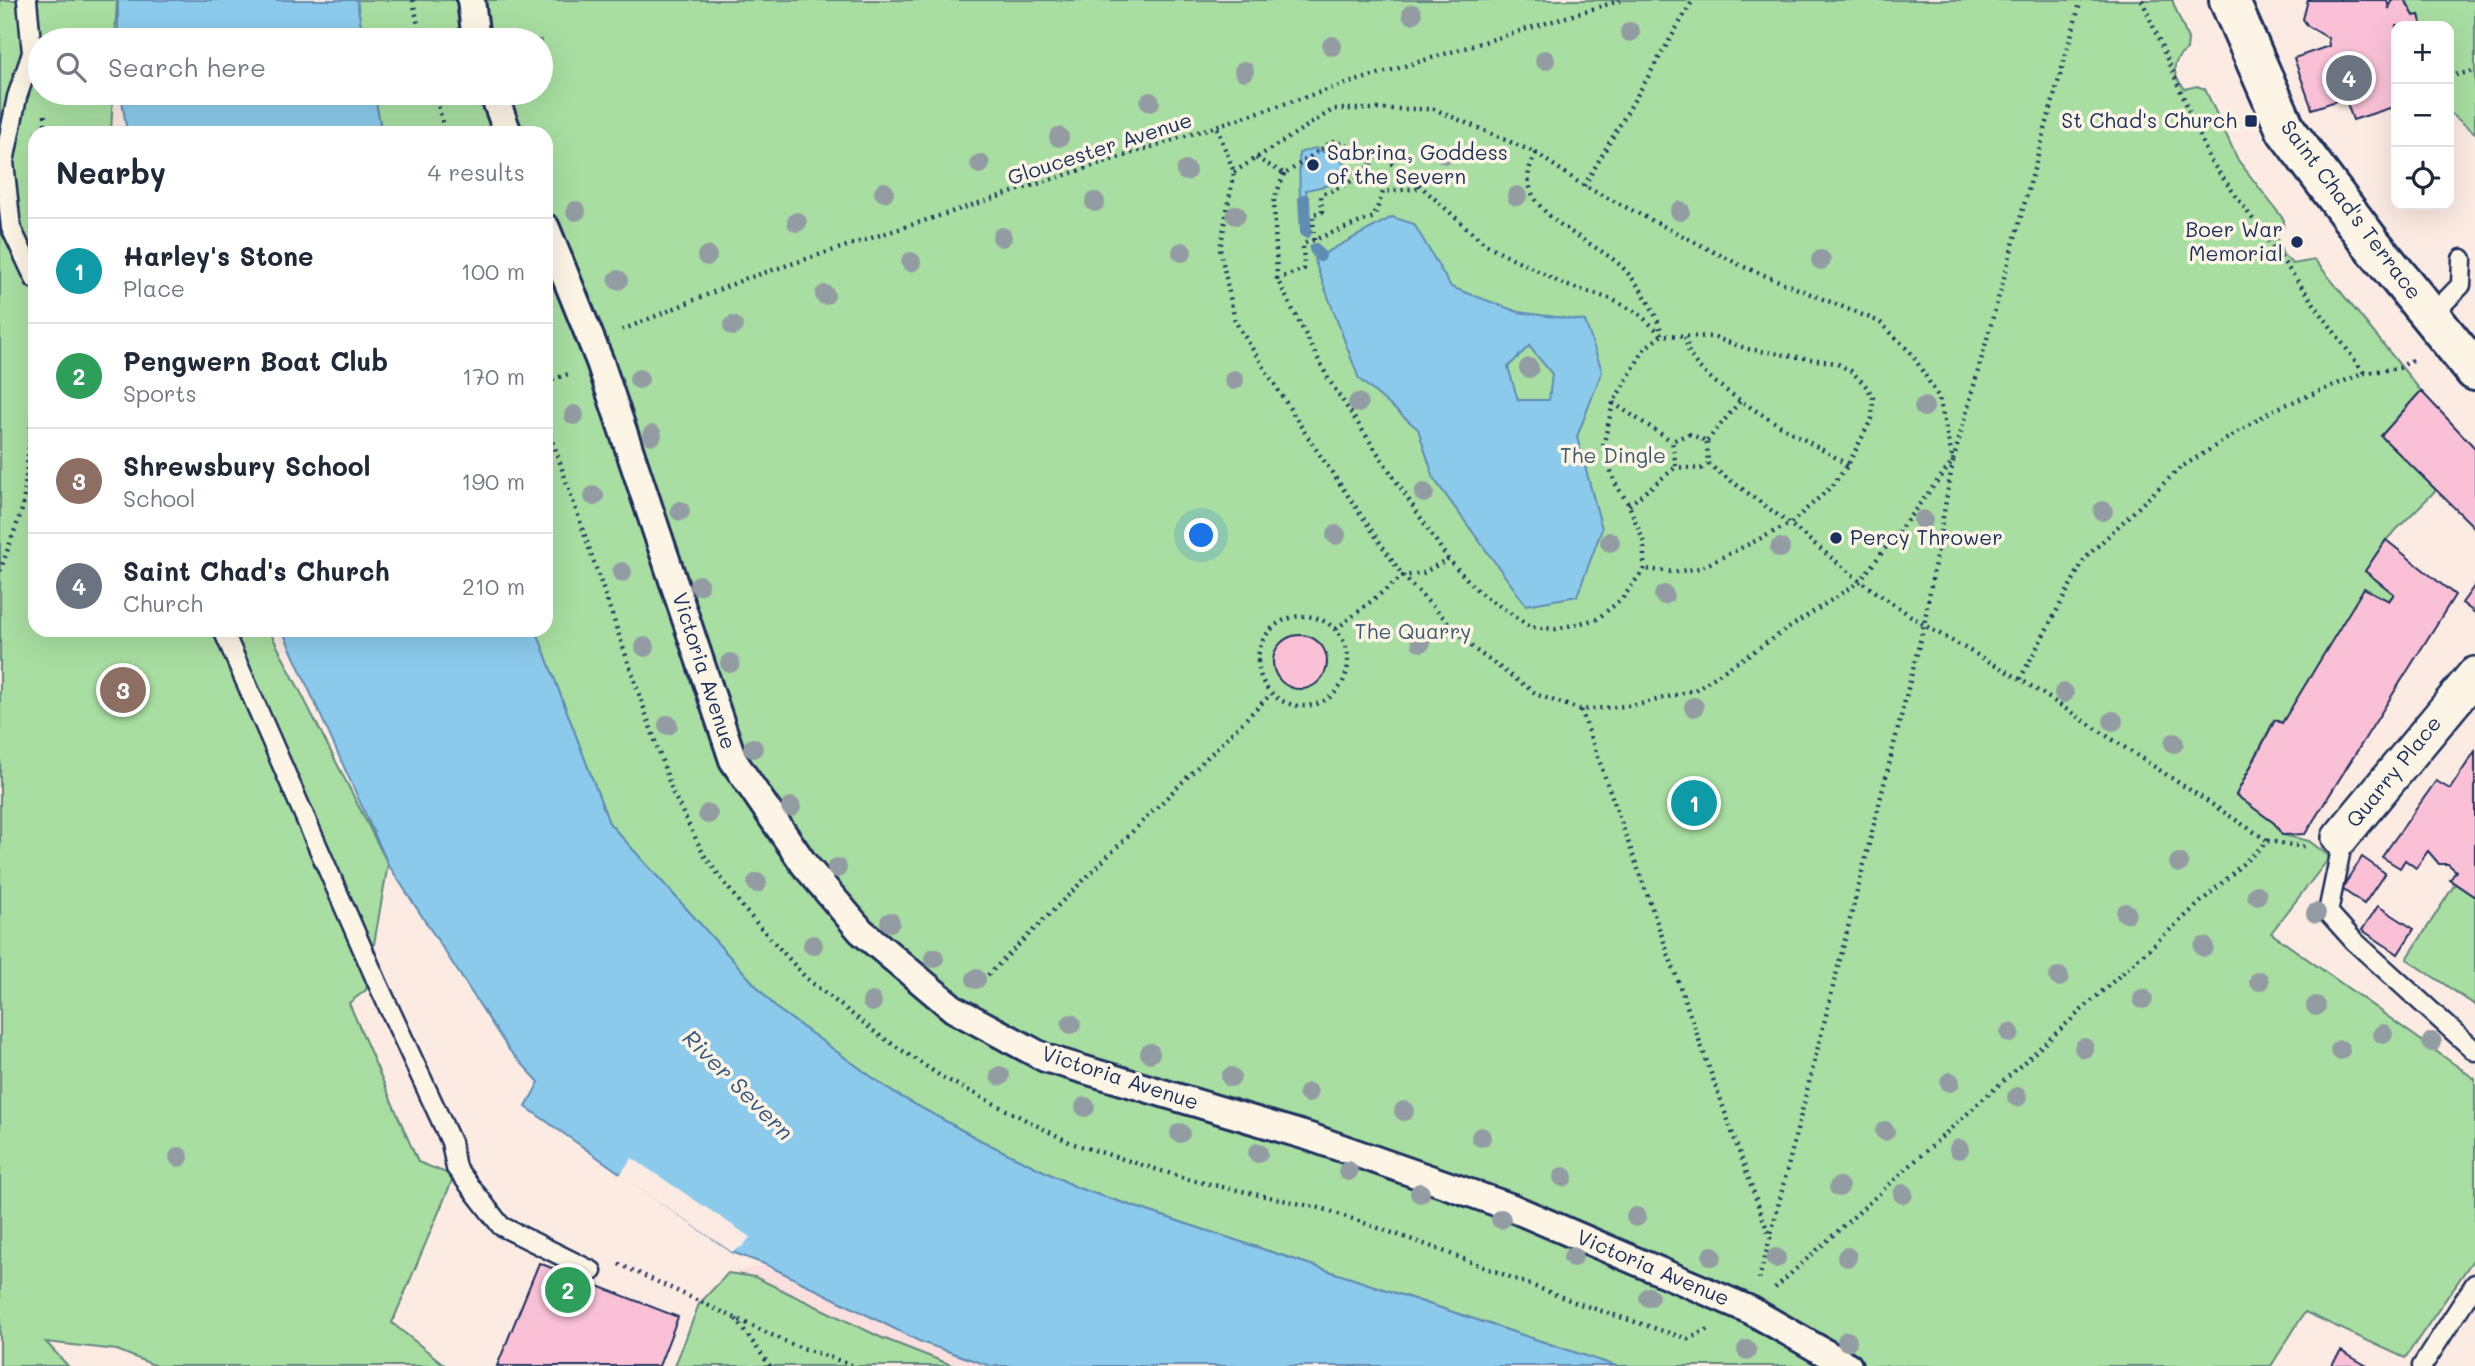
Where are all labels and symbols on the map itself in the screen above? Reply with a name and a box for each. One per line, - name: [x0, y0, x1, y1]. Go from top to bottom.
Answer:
- pin: 4: [2326, 52, 2372, 104]
- street label: Gloucester Avenue: [1004, 105, 1195, 190]
- place label: St Chad's Church: [2061, 106, 2237, 133]
- marker: St Chad's Church: [2243, 113, 2259, 129]
- street label: Saint Chad's Terrace: [2276, 114, 2429, 304]
- place label: Sabrina, Goddess of the Severn: [1327, 138, 1508, 189]
- marker: Sabrina, Goddess of the Severn: [1305, 157, 1321, 173]
- place label: Boer War Memorial: [2185, 215, 2283, 266]
- marker: Boer War Memorial: [2289, 234, 2305, 250]
- park label: The Dingle: [1560, 441, 1666, 468]
- your location: [1184, 518, 1218, 552]
- place label: Percy Thrower: [1850, 523, 2003, 550]
- marker: Percy Thrower: [1828, 530, 1844, 546]
- street label: Victoria Avenue: [667, 589, 744, 752]
- park label: The Quarry: [1355, 617, 1471, 644]
- pin: 3: [100, 664, 146, 716]
- street label: Quarry Place: [2339, 710, 2446, 833]
- pin: 1: [1671, 777, 1717, 829]
- water label: River Severn: [677, 1022, 801, 1146]
- street label: Victoria Avenue: [1039, 1038, 1202, 1115]
- street label: Victoria Avenue: [1573, 1222, 1734, 1311]
- pin: 2: [545, 1264, 591, 1316]

